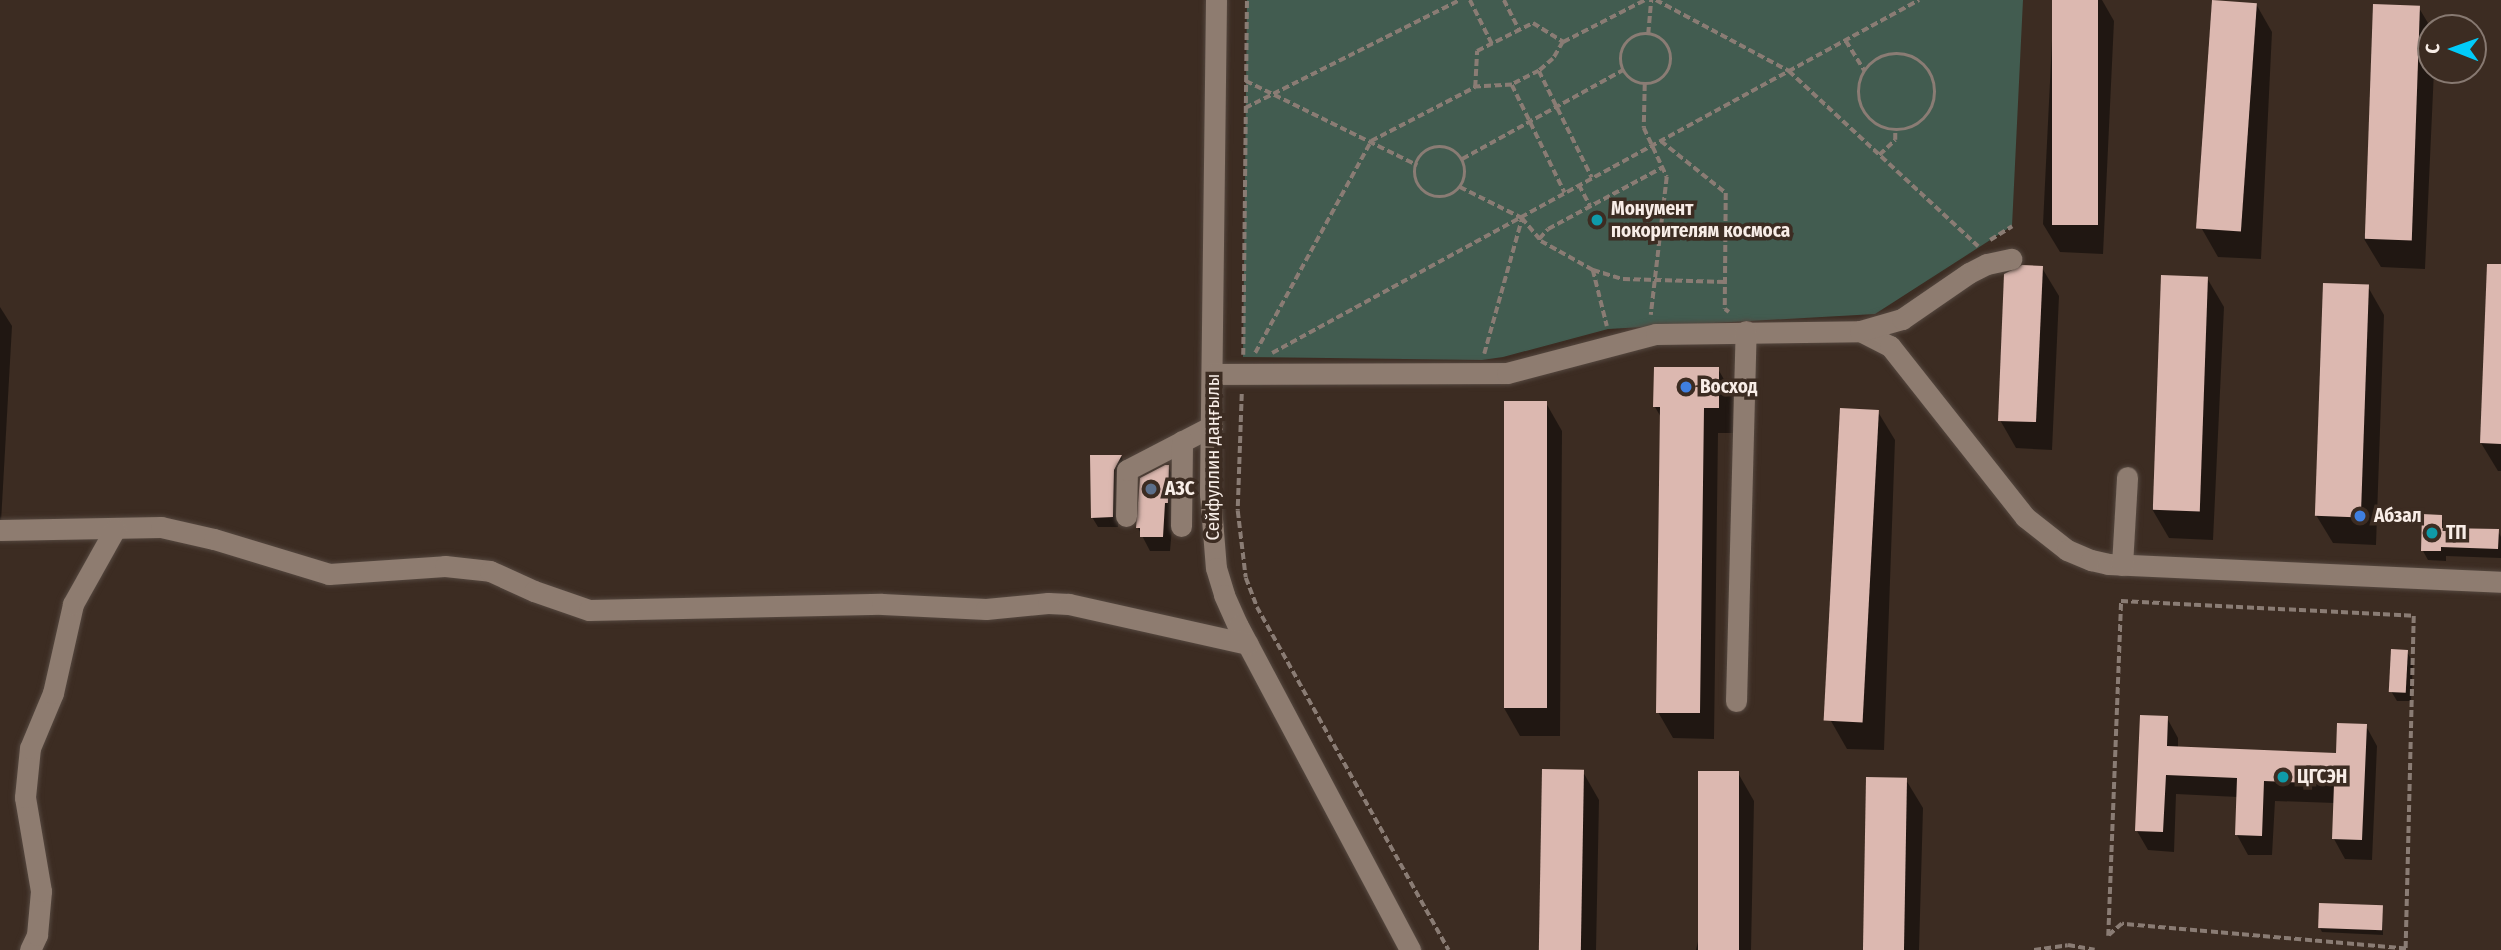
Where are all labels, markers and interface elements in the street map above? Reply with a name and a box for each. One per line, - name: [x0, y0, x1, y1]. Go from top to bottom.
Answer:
- north arrow: [2417, 14, 2487, 84]
- text: С: [2421, 43, 2444, 54]
- place label: Монумент покорителям космоса: [1611, 198, 1790, 242]
- marker: Монумент покорителям космоса: [1589, 212, 1605, 228]
- street label: Сейфуллин даңғылы: [1202, 374, 1224, 540]
- place label: Восход: [1700, 376, 1757, 398]
- marker: Восход: [1678, 379, 1694, 395]
- place label: АЗС: [1165, 478, 1195, 500]
- marker: АЗС: [1143, 481, 1159, 497]
- place label: Абзал: [2374, 505, 2421, 527]
- marker: Абзал: [2352, 508, 2368, 524]
- place label: ТП: [2446, 522, 2467, 544]
- marker: ТП: [2424, 525, 2440, 541]
- place label: ЦГСЭН: [2297, 766, 2347, 788]
- marker: ЦГСЭН: [2275, 769, 2291, 785]

